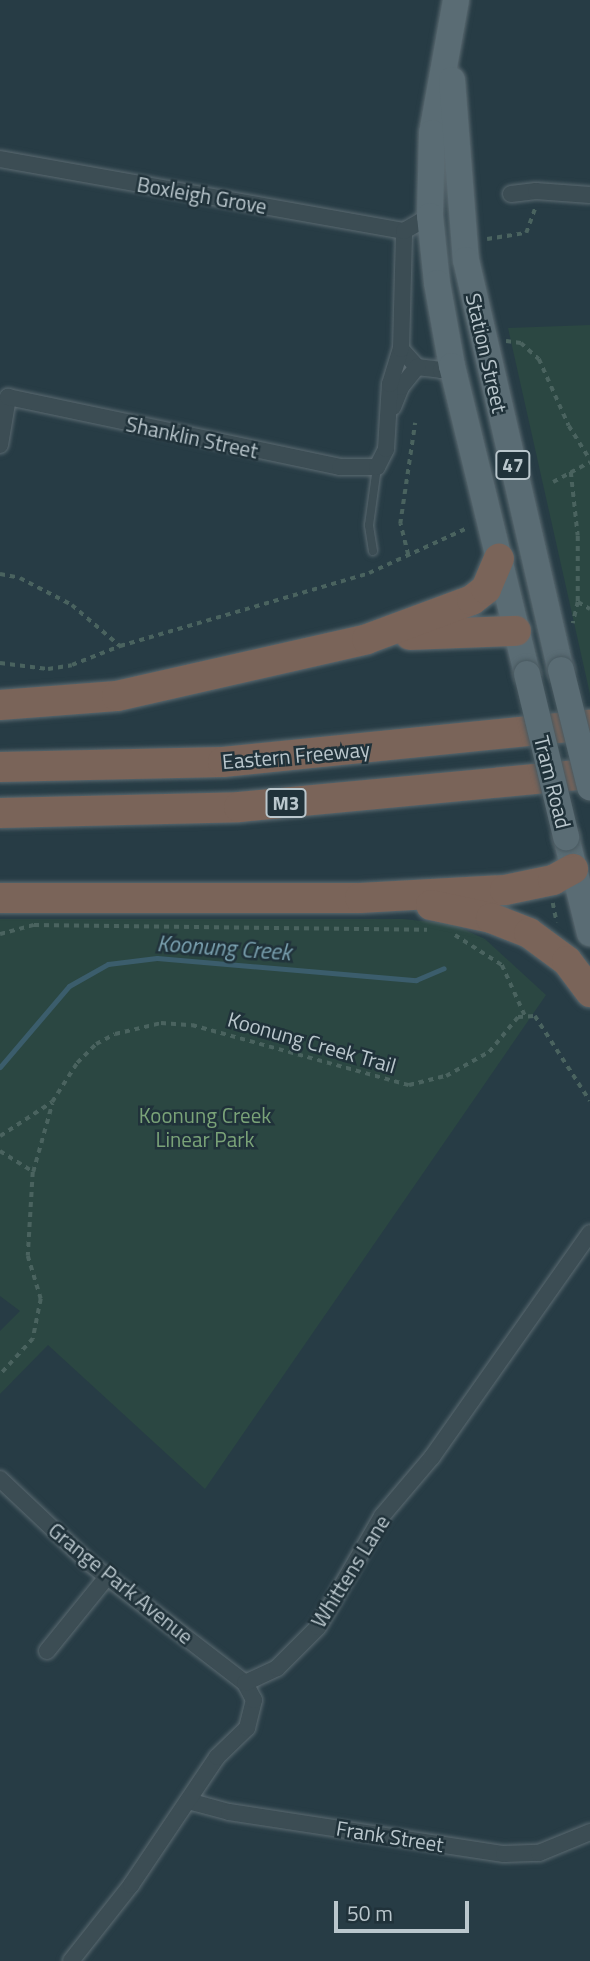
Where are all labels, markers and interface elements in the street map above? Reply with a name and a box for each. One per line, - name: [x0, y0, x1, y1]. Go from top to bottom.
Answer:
- street label: Boxleigh Grove: [135, 171, 269, 219]
- street label: Station Street: [461, 291, 513, 415]
- street label: Shanklin Street: [124, 411, 260, 463]
- road number: 47: [494, 450, 532, 480]
- street label: Tram Road: [529, 733, 577, 831]
- street label: Eastern Freeway: [221, 736, 371, 774]
- road number: M3: [265, 788, 307, 818]
- water label: Koonung Creek: [156, 930, 292, 966]
- street label: Koonung Creek Trail: [225, 1006, 399, 1078]
- park label: Koonung Creek Linear Park: [139, 1102, 271, 1152]
- street label: Whittens Lane: [305, 1510, 395, 1632]
- street label: Grange Park Avenue: [44, 1517, 198, 1649]
- street label: Frank Street: [334, 1815, 446, 1857]
- scale bar: [338, 1888, 473, 1932]
- text: 50 m: [347, 1897, 393, 1929]

